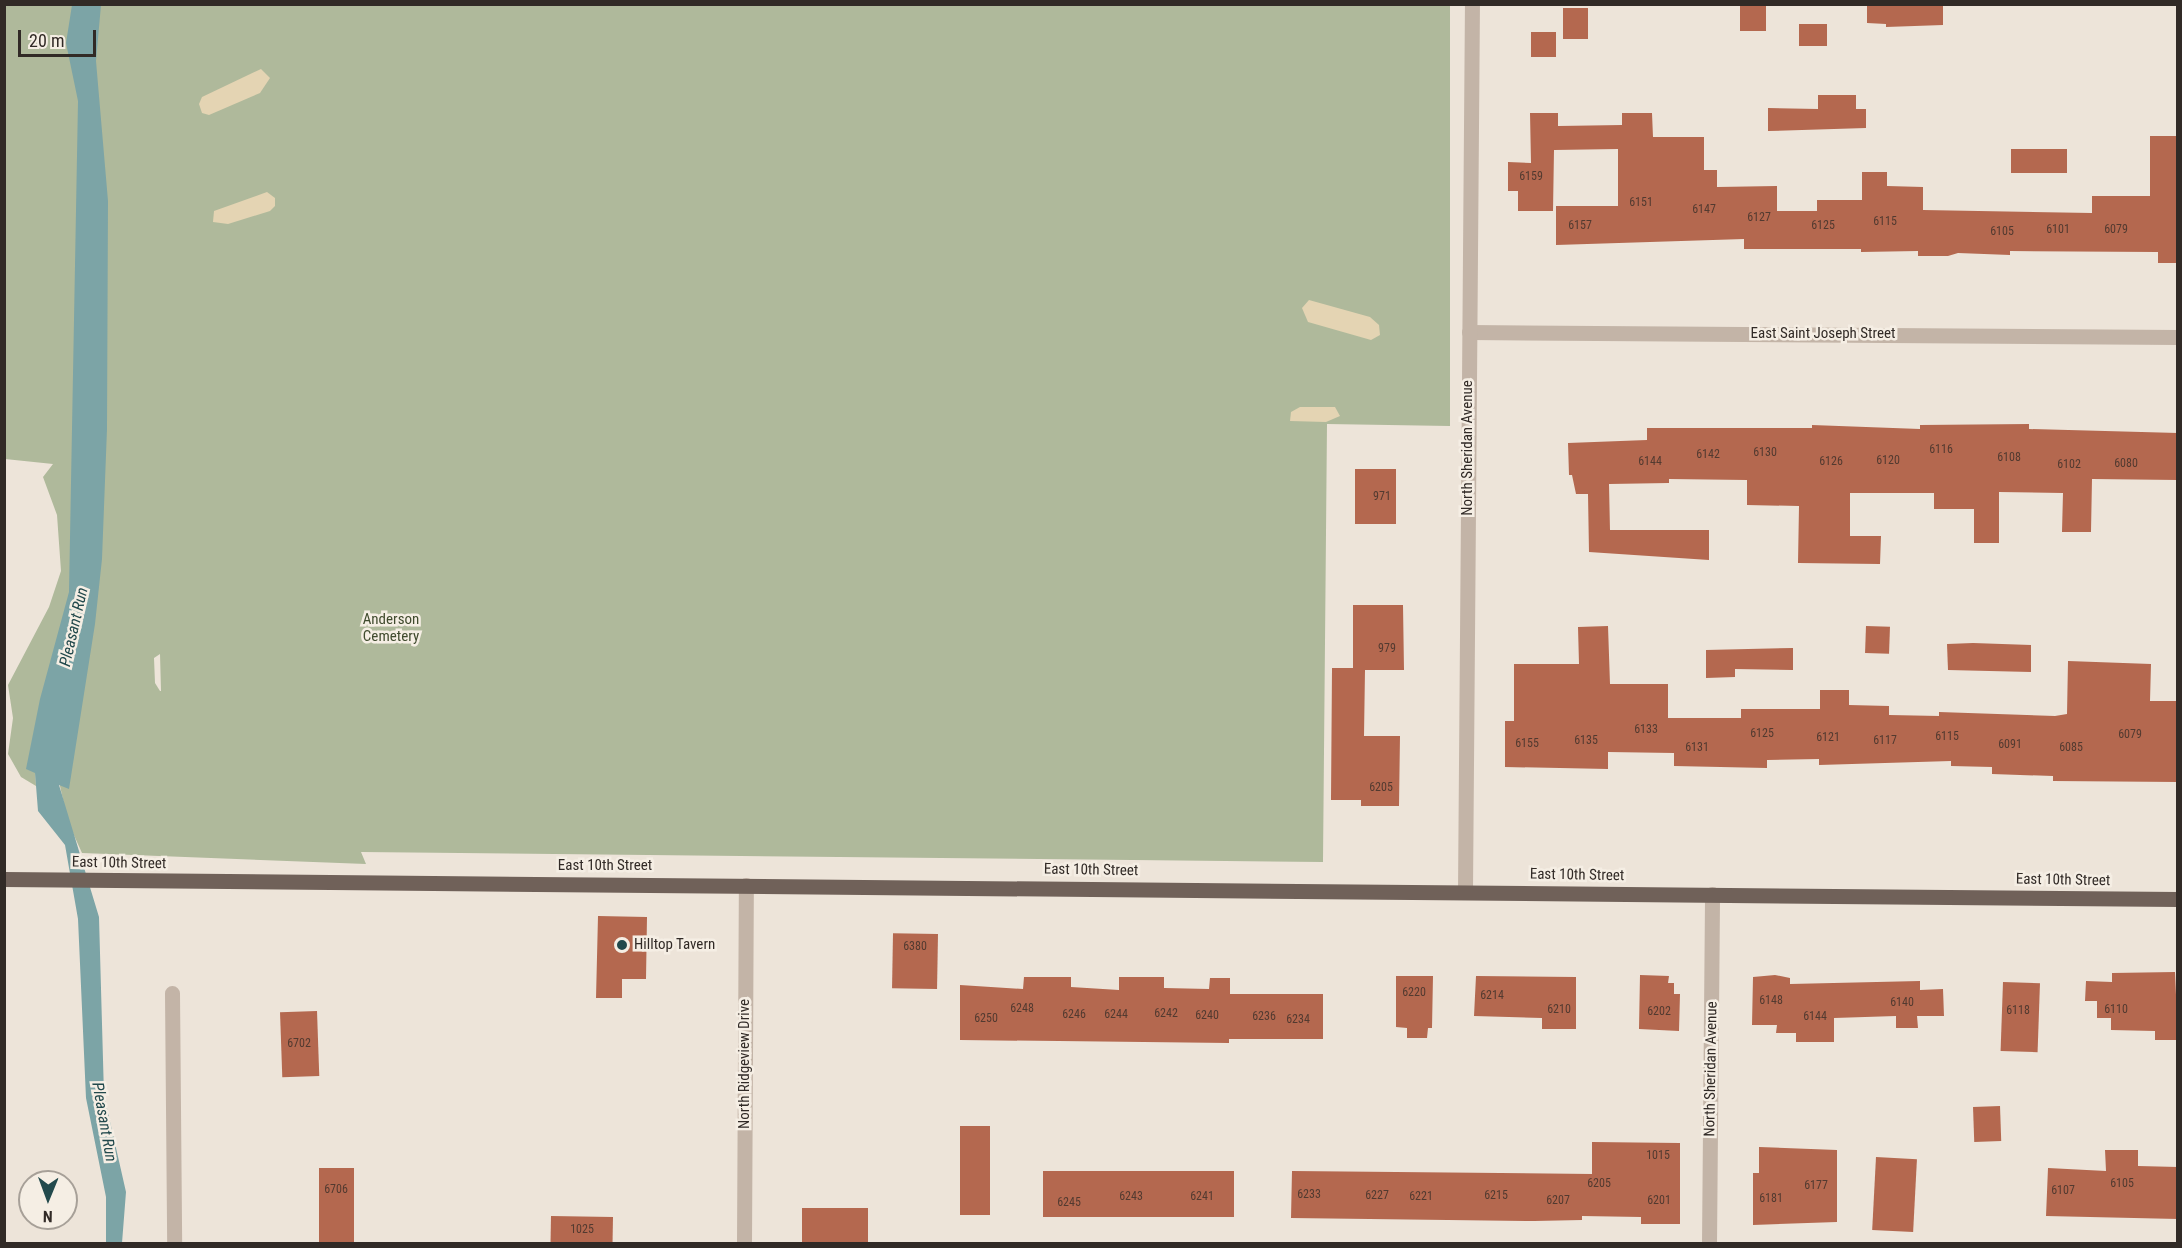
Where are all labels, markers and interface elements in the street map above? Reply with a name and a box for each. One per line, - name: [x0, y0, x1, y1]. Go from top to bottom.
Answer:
- scale bar: [21, 18, 99, 56]
- text: 20 m: [29, 30, 64, 51]
- house number: 6159: [1519, 170, 1543, 184]
- house number: 6151: [1629, 196, 1653, 210]
- house number: 6147: [1692, 203, 1716, 217]
- house number: 6127: [1747, 211, 1771, 225]
- house number: 6115: [1873, 215, 1897, 229]
- house number: 6157: [1568, 219, 1592, 233]
- house number: 6125: [1811, 219, 1835, 233]
- house number: 6101: [2046, 223, 2070, 237]
- house number: 6079: [2104, 223, 2128, 237]
- house number: 6105: [1990, 225, 2014, 239]
- street label: East Saint Joseph Street: [1751, 325, 1895, 343]
- street label: North Sheridan Avenue: [1459, 380, 1477, 516]
- house number: 6116: [1929, 443, 1953, 457]
- house number: 6130: [1753, 446, 1777, 460]
- house number: 6142: [1696, 448, 1720, 462]
- house number: 6108: [1997, 451, 2021, 465]
- house number: 6120: [1876, 454, 1900, 468]
- house number: 6144: [1638, 455, 1662, 469]
- house number: 6126: [1819, 455, 1843, 469]
- house number: 6080: [2114, 457, 2138, 471]
- house number: 6102: [2057, 458, 2081, 472]
- house number: 971: [1373, 490, 1391, 504]
- water label: Pleasant Run: [56, 586, 92, 668]
- park label: Anderson Cemetery: [363, 610, 419, 645]
- house number: 979: [1378, 642, 1396, 656]
- house number: 6133: [1634, 723, 1658, 737]
- house number: 6125: [1750, 727, 1774, 741]
- house number: 6079: [2118, 728, 2142, 742]
- house number: 6115: [1935, 730, 1959, 744]
- house number: 6121: [1816, 731, 1840, 745]
- house number: 6135: [1574, 734, 1598, 748]
- house number: 6117: [1873, 734, 1897, 748]
- house number: 6155: [1515, 737, 1539, 751]
- house number: 6091: [1998, 738, 2022, 752]
- house number: 6131: [1685, 741, 1709, 755]
- house number: 6085: [2059, 741, 2083, 755]
- house number: 6205: [1369, 781, 1393, 795]
- street label: East 10th Street: [72, 853, 166, 873]
- street label: East 10th Street: [558, 857, 652, 875]
- street label: East 10th Street: [1044, 860, 1138, 880]
- street label: East 10th Street: [1530, 865, 1624, 885]
- street label: East 10th Street: [2016, 870, 2110, 890]
- place label: Hilltop Tavern: [634, 936, 716, 954]
- marker: Hilltop Tavern: [615, 938, 629, 952]
- house number: 6380: [903, 940, 927, 954]
- house number: 6220: [1402, 986, 1426, 1000]
- house number: 6214: [1480, 989, 1504, 1003]
- house number: 6148: [1759, 994, 1783, 1008]
- house number: 6140: [1890, 996, 1914, 1010]
- street label: North Ridgeview Drive: [736, 999, 754, 1129]
- street label: North Sheridan Avenue: [1701, 1001, 1721, 1137]
- house number: 6248: [1010, 1002, 1034, 1016]
- house number: 6210: [1547, 1003, 1571, 1017]
- house number: 6110: [2104, 1003, 2128, 1017]
- house number: 6118: [2006, 1004, 2030, 1018]
- house number: 6202: [1647, 1005, 1671, 1019]
- house number: 6242: [1154, 1007, 1178, 1021]
- house number: 6246: [1062, 1008, 1086, 1022]
- house number: 6244: [1104, 1008, 1128, 1022]
- house number: 6240: [1195, 1009, 1219, 1023]
- house number: 6236: [1252, 1010, 1276, 1024]
- house number: 6144: [1803, 1010, 1827, 1024]
- house number: 6250: [974, 1012, 998, 1026]
- house number: 6234: [1286, 1013, 1310, 1027]
- house number: 6702: [287, 1037, 311, 1051]
- water label: Pleasant Run: [88, 1081, 120, 1163]
- house number: 1015: [1646, 1149, 1670, 1163]
- north arrow: [18, 1170, 78, 1230]
- house number: 6205: [1587, 1177, 1611, 1191]
- house number: 6105: [2110, 1177, 2134, 1191]
- house number: 6177: [1804, 1179, 1828, 1193]
- house number: 6706: [324, 1183, 348, 1197]
- house number: 6107: [2051, 1184, 2075, 1198]
- house number: 6233: [1297, 1188, 1321, 1202]
- house number: 6227: [1365, 1189, 1389, 1203]
- house number: 6215: [1484, 1189, 1508, 1203]
- house number: 6243: [1119, 1190, 1143, 1204]
- house number: 6241: [1190, 1190, 1214, 1204]
- house number: 6221: [1409, 1190, 1433, 1204]
- house number: 6181: [1759, 1192, 1783, 1206]
- house number: 6207: [1546, 1194, 1570, 1208]
- house number: 6201: [1647, 1194, 1671, 1208]
- house number: 6245: [1057, 1196, 1081, 1210]
- text: N: [43, 1207, 53, 1226]
- house number: 1025: [570, 1223, 594, 1237]

